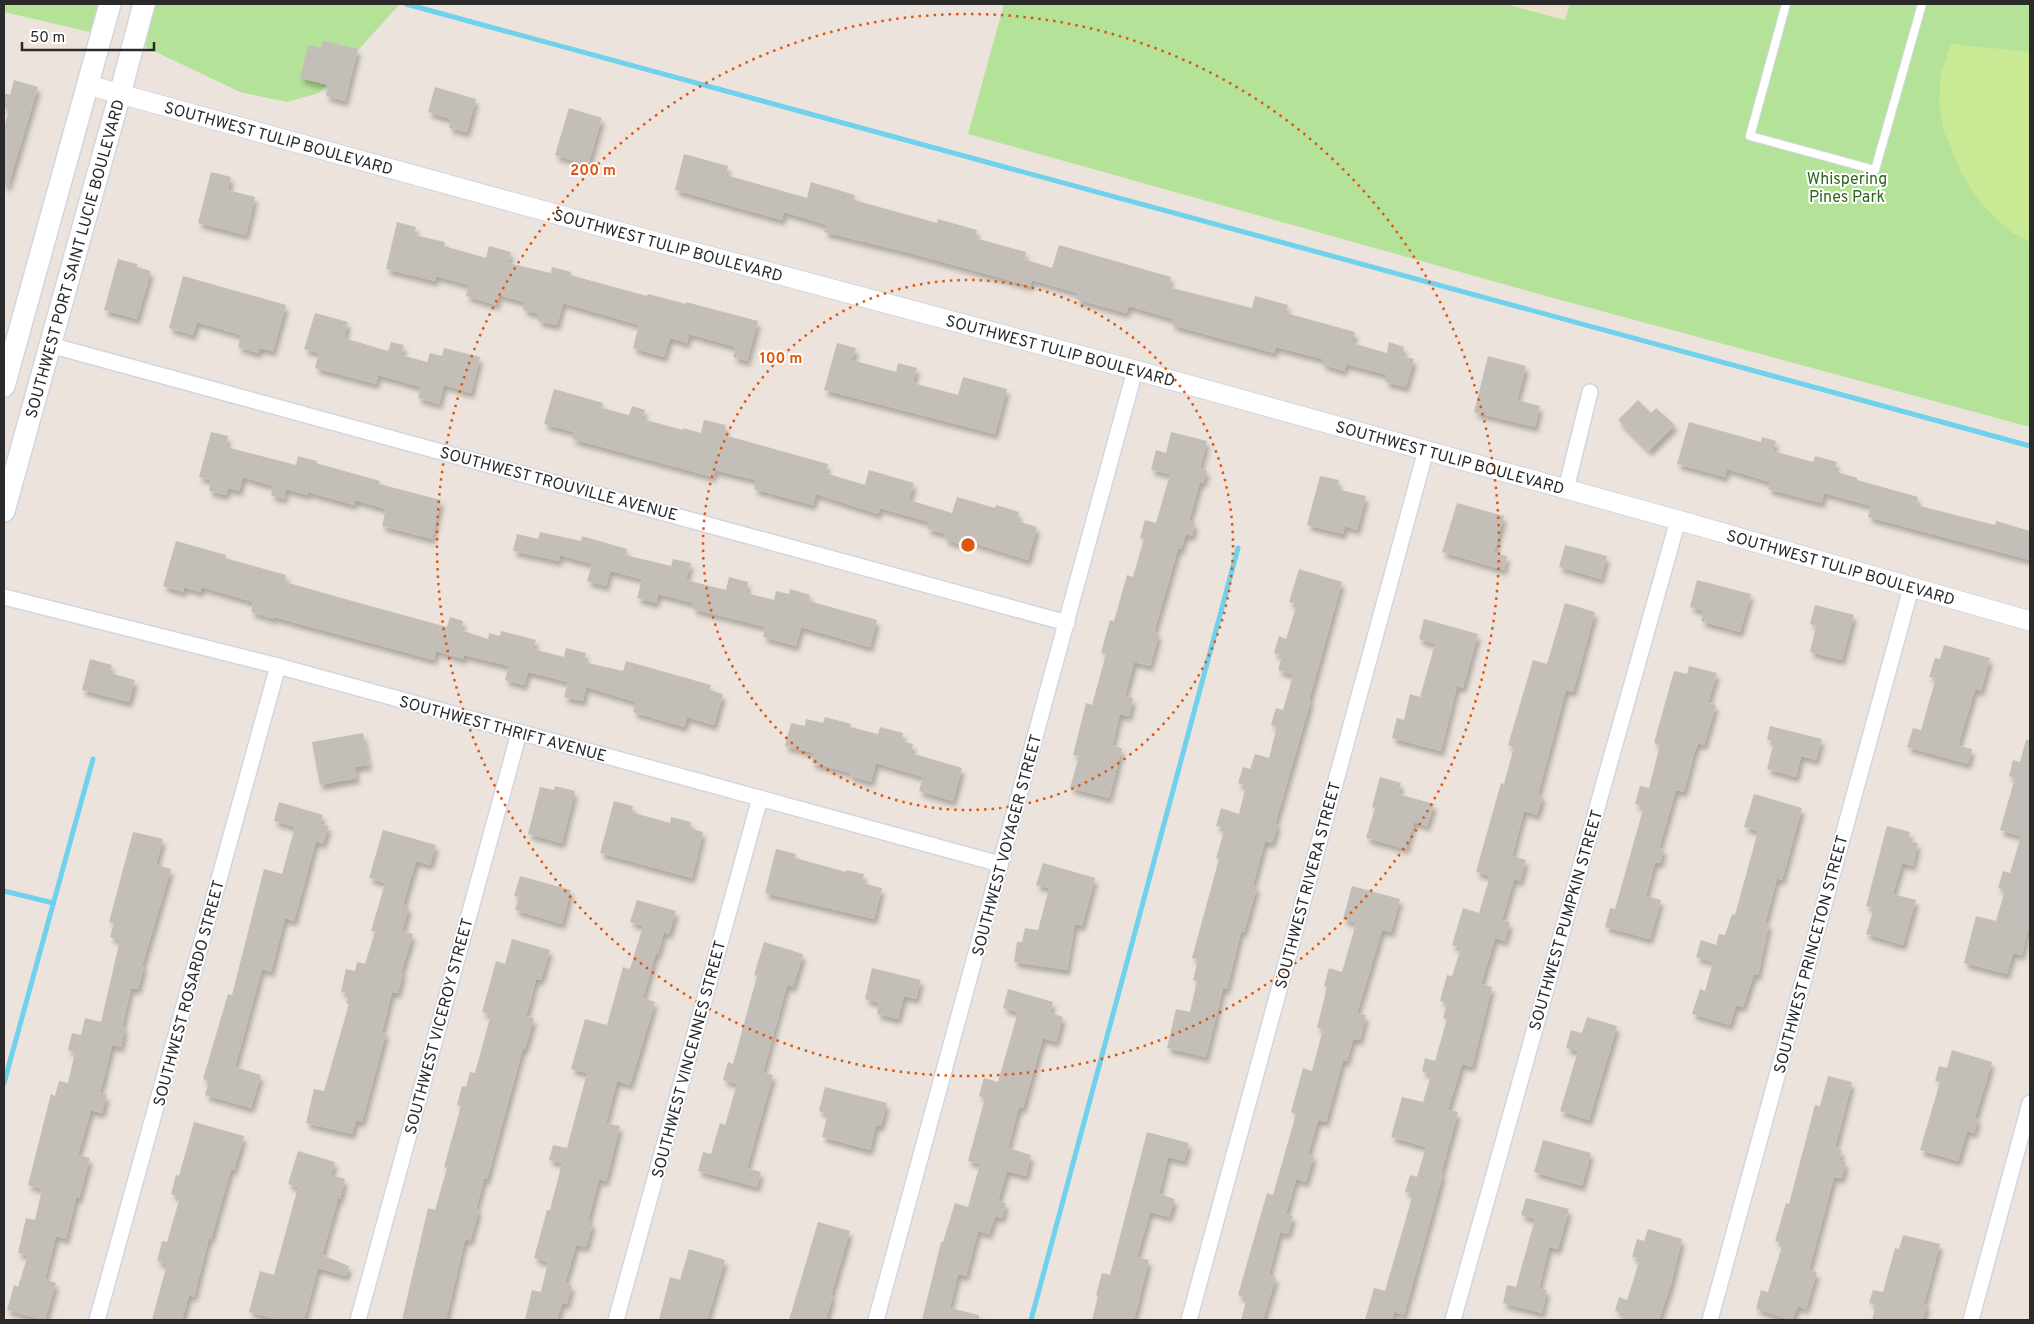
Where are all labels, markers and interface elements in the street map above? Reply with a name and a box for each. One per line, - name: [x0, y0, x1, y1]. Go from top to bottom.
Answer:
- scale bar: [22, 20, 155, 52]
- text: 50 m: [30, 29, 65, 48]
- street label: SOUTHWEST PORT SAINT LUCIE BOULEVARD: [22, 98, 130, 421]
- street label: SOUTHWEST TULIP BOULEVARD: [162, 98, 395, 181]
- text: 200 m: [570, 162, 616, 181]
- park label: Whispering Pines Park: [1807, 170, 1887, 208]
- street label: SOUTHWEST TULIP BOULEVARD: [551, 206, 785, 287]
- street label: SOUTHWEST TULIP BOULEVARD: [943, 312, 1177, 393]
- text: 100 m: [760, 350, 802, 369]
- street label: SOUTHWEST TULIP BOULEVARD: [1333, 418, 1566, 500]
- street label: SOUTHWEST TROUVILLE AVENUE: [437, 444, 680, 526]
- street label: SOUTHWEST TULIP BOULEVARD: [1724, 526, 1957, 611]
- centre of rings: [959, 536, 977, 554]
- street label: SOUTHWEST THRIFT AVENUE: [397, 693, 608, 767]
- street label: SOUTHWEST VOYAGER STREET: [969, 732, 1047, 959]
- street label: SOUTHWEST RIVERA STREET: [1272, 780, 1346, 991]
- street label: SOUTHWEST PUMPKIN STREET: [1526, 808, 1608, 1033]
- street label: SOUTHWEST PRINCETON STREET: [1770, 833, 1853, 1076]
- street label: SOUTHWEST ROSARDO STREET: [150, 878, 230, 1109]
- street label: SOUTHWEST VICEROY STREET: [401, 916, 479, 1137]
- street label: SOUTHWEST VINCENNES STREET: [649, 939, 731, 1180]

